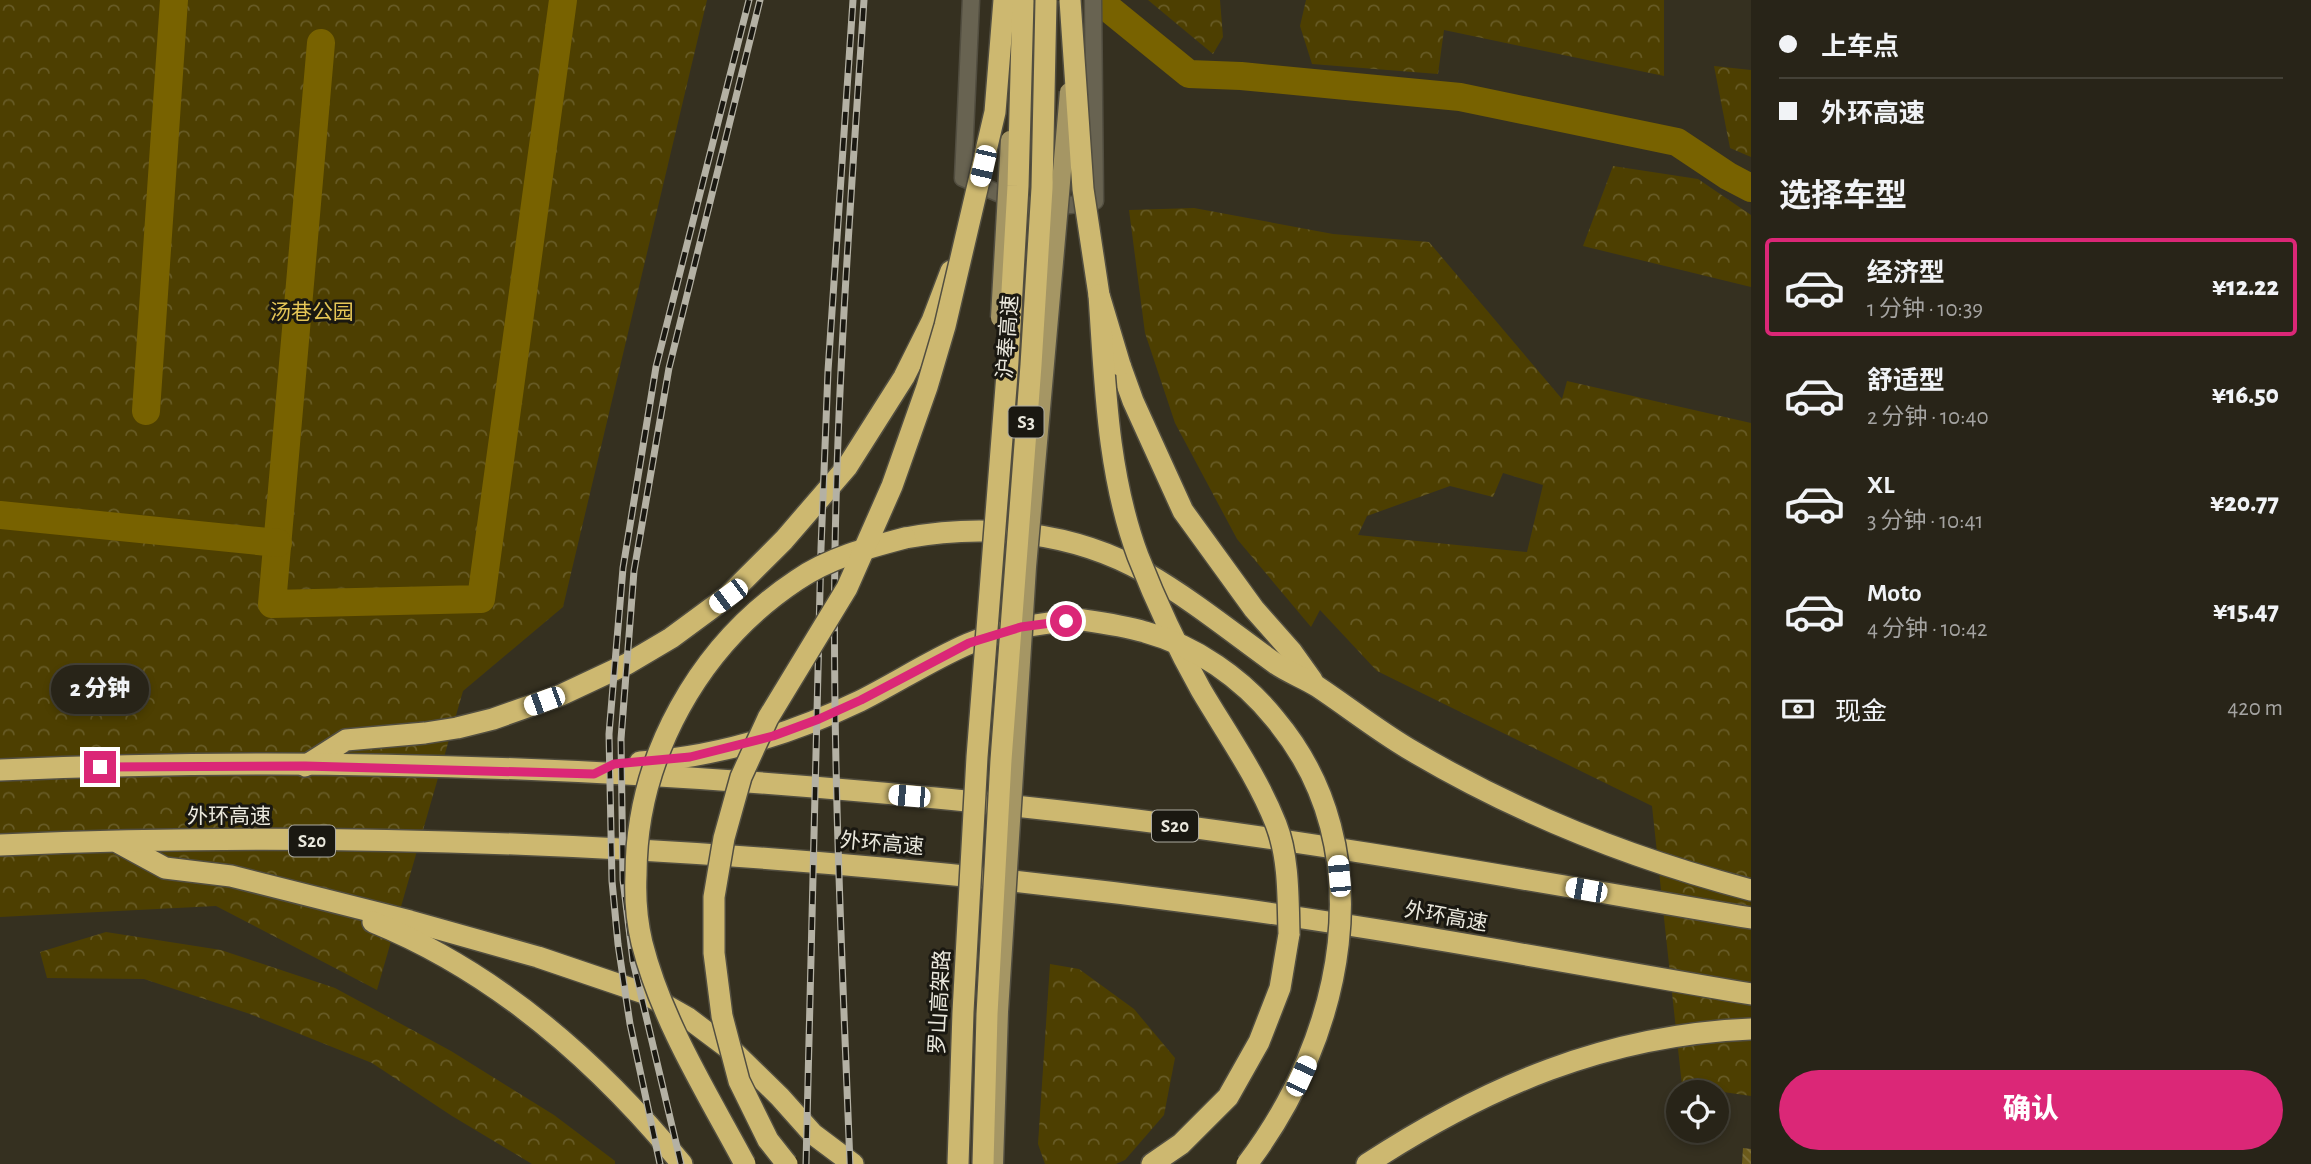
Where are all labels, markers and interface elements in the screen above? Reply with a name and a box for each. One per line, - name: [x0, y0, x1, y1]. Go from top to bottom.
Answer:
- text: 上车点: [1821, 34, 1899, 60]
- text: 外环高速: [1821, 101, 1925, 127]
- car: [969, 143, 998, 189]
- text: 选择车型: [1779, 180, 1907, 212]
- icon: car: [1783, 256, 1846, 319]
- text: 经济型: [1867, 260, 1945, 286]
- text: ¥12.22: [2212, 274, 2279, 300]
- street label: 沪奉高速: [994, 294, 1021, 380]
- text: 1 分钟 · 10:39: [1867, 298, 1983, 321]
- park label: 汤巷公园: [270, 301, 354, 323]
- icon: car: [1783, 364, 1846, 427]
- text: 舒适型: [1867, 368, 1945, 394]
- text: ¥16.50: [2212, 382, 2279, 408]
- road number: S3: [1009, 406, 1044, 438]
- text: 2 分钟 · 10:40: [1867, 406, 1989, 429]
- icon: car: [1783, 472, 1846, 535]
- text: XL: [1867, 472, 1894, 498]
- text: ¥20.77: [2210, 490, 2279, 516]
- text: 3 分钟 · 10:41: [1867, 510, 1983, 533]
- car: [705, 575, 752, 617]
- icon: car: [1783, 580, 1846, 643]
- text: Moto: [1867, 580, 1922, 606]
- text: ¥15.47: [2213, 598, 2279, 624]
- route start: [1050, 605, 1082, 637]
- text: 4 分钟 · 10:42: [1867, 618, 1988, 641]
- callout: 2 分钟: [51, 666, 149, 714]
- text: 2 分钟: [70, 678, 130, 701]
- car: [521, 684, 568, 718]
- icon: cash: [1779, 690, 1817, 728]
- text: 420 m: [2227, 697, 2283, 720]
- text: 现金: [1835, 699, 1887, 725]
- route end: [84, 751, 116, 783]
- car: [888, 784, 931, 808]
- street label: 外环高速: [187, 805, 271, 827]
- road number: S20: [1152, 810, 1198, 842]
- road number: S20: [289, 826, 335, 856]
- street label: 外环高速: [839, 829, 925, 858]
- car: [1327, 854, 1352, 898]
- car: [1564, 876, 1609, 904]
- street label: 外环高速: [1403, 898, 1489, 935]
- street label: 罗山高架路: [926, 949, 953, 1055]
- car: [1283, 1053, 1320, 1099]
- button: 确认: [1779, 1070, 2283, 1150]
- map controls: [1666, 1080, 1729, 1143]
- button: locate: [1666, 1080, 1729, 1143]

